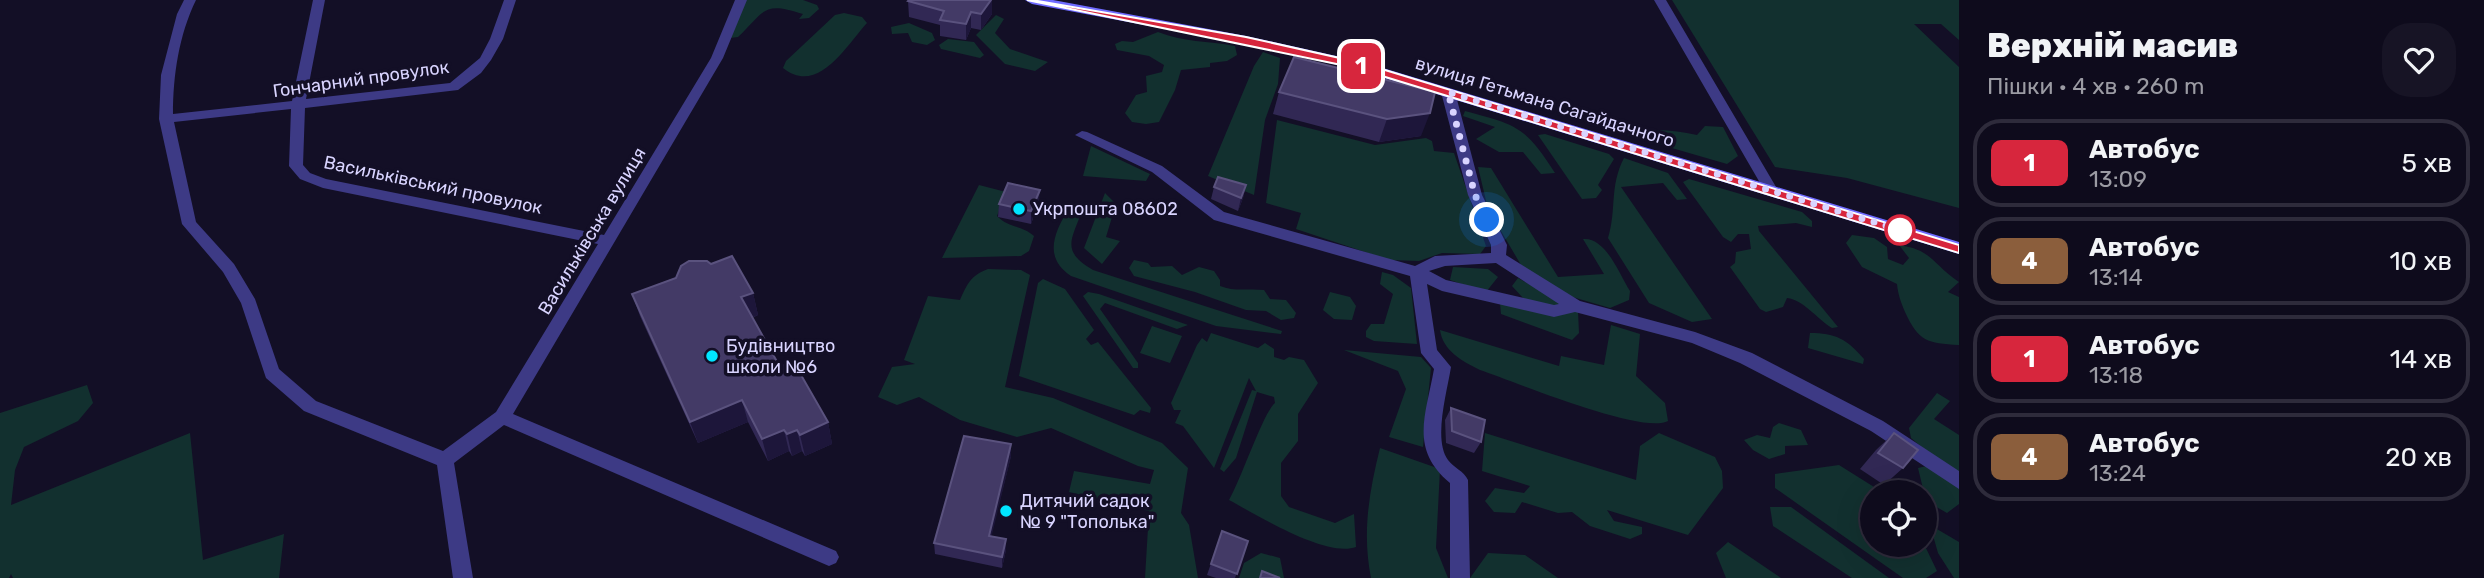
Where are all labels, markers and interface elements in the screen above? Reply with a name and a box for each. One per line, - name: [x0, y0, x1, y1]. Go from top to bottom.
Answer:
- button: heart: [2382, 23, 2456, 97]
- text: Верхній масив: [1987, 26, 2238, 65]
- line badge: 1: [1338, 43, 1384, 89]
- text: 1: [1355, 52, 1367, 80]
- street label: вулиця Гетьмана Сагайдачного: [1413, 52, 1677, 152]
- street label: Гончарний провулок: [271, 56, 451, 102]
- text: Пішки · 4 хв · 260 m: [1987, 72, 2204, 100]
- text: Автобус: [2089, 134, 2200, 165]
- street label: Васильківська вулиця: [533, 143, 651, 319]
- text: 5 хв: [2402, 148, 2452, 179]
- text: 1: [2024, 149, 2035, 177]
- street label: Васильківський провулок: [322, 151, 545, 219]
- text: 13:09: [2089, 165, 2147, 193]
- place label: Укрпошта 08602: [1033, 198, 1178, 220]
- marker: Укрпошта 08602: [1011, 201, 1027, 217]
- your location: [1469, 202, 1504, 237]
- unlabelled marker: [1885, 215, 1915, 245]
- text: Автобус: [2089, 232, 2200, 263]
- text: 10 хв: [2389, 246, 2452, 277]
- text: 4: [2021, 247, 2038, 275]
- text: 13:14: [2089, 263, 2143, 291]
- text: Автобус: [2089, 330, 2200, 361]
- place label: Будівництво школи №6: [726, 335, 835, 378]
- text: 14 хв: [2390, 344, 2452, 375]
- text: 1: [2024, 345, 2035, 373]
- marker: Будівництво школи №6: [704, 348, 720, 364]
- text: 13:18: [2089, 361, 2143, 389]
- text: Автобус: [2089, 428, 2200, 459]
- text: 20 хв: [2385, 442, 2452, 473]
- text: 4: [2021, 443, 2038, 471]
- text: 13:24: [2089, 459, 2146, 487]
- map controls: [1860, 480, 1937, 557]
- button: locate: [1860, 480, 1937, 557]
- place label: Дитячий садок № 9 "Тополька": [1020, 490, 1154, 533]
- marker: Дитячий садок № 9 "Тополька": [998, 503, 1014, 519]

